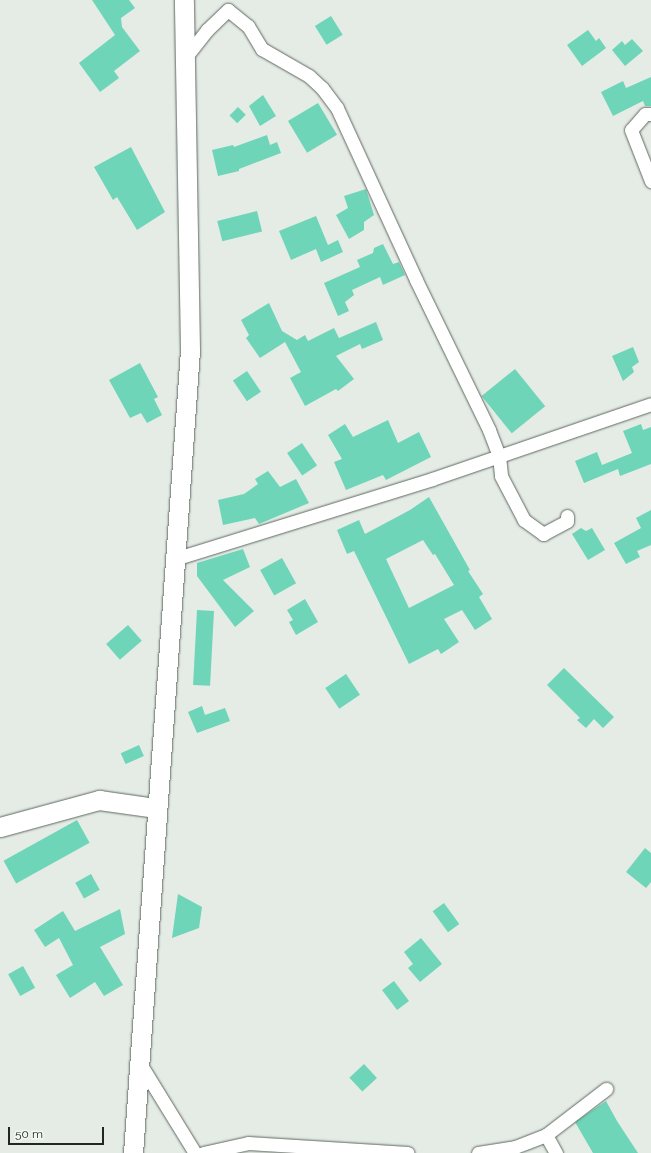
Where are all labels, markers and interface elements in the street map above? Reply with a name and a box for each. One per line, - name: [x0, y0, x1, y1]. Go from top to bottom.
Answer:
- scale bar: [10, 1119, 106, 1145]
- text: 50 m: [15, 1127, 43, 1141]

